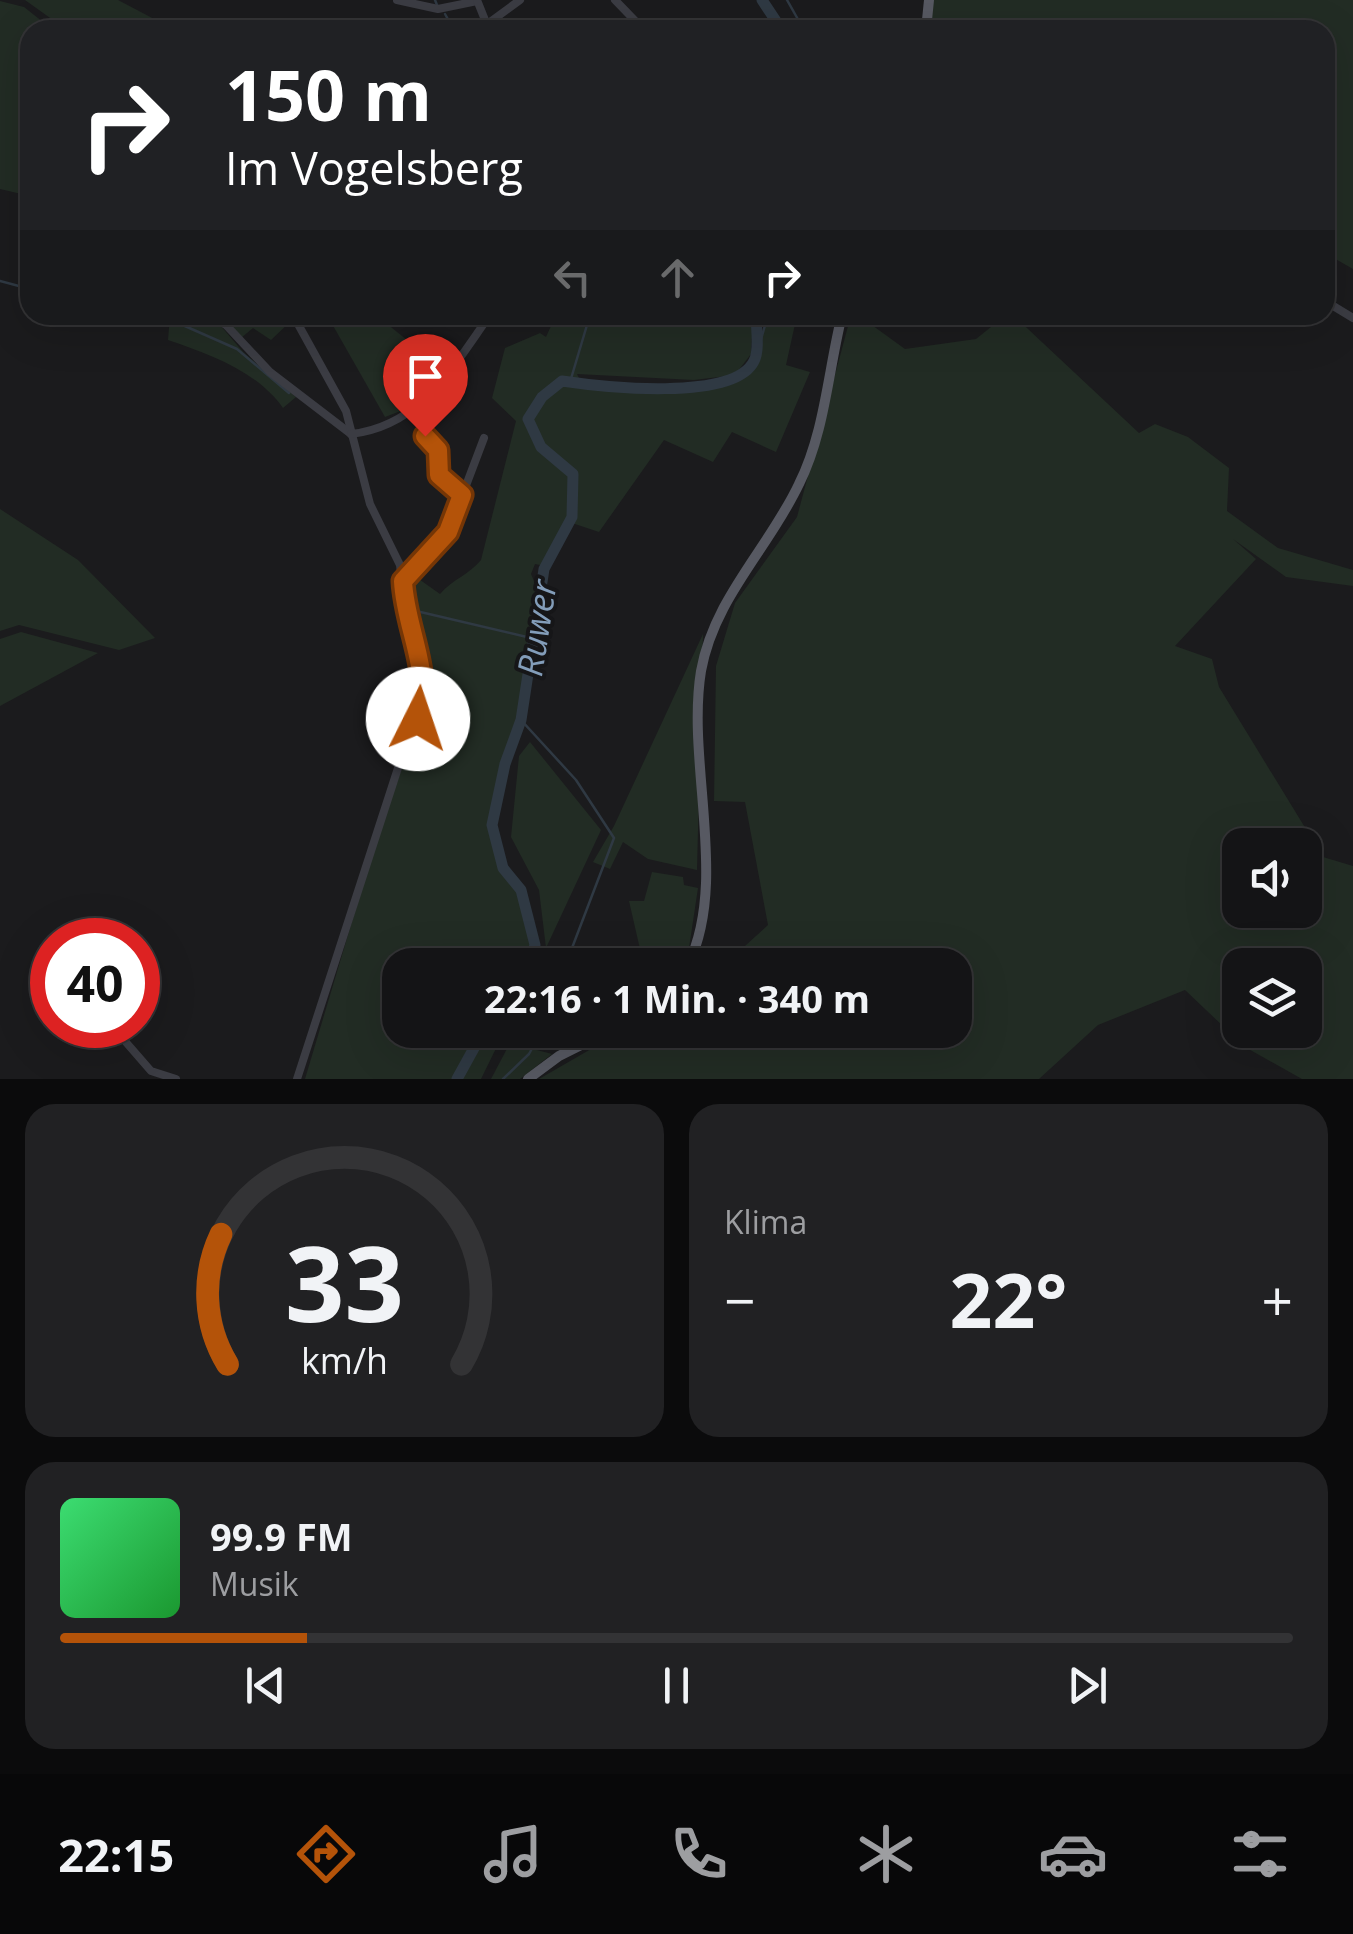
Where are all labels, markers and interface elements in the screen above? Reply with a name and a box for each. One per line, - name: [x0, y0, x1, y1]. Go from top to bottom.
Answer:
- text: 150 m: [225, 46, 432, 142]
- icon: right: [60, 60, 190, 190]
- text: Im Vogelsberg: [225, 137, 523, 198]
- icon: left: [545, 250, 600, 305]
- icon: ahead: [650, 250, 705, 305]
- icon: right: [755, 250, 810, 305]
- pin: [383, 334, 468, 437]
- icon: arrive: [398, 349, 453, 404]
- water label: Ruwer: [505, 576, 567, 679]
- position arrow: [366, 667, 470, 771]
- map controls: [1222, 828, 1322, 1048]
- button: sound: [1222, 828, 1322, 928]
- speed limit sign: 40: [30, 918, 160, 1048]
- button: layers: [1222, 948, 1322, 1048]
- text: 22:16 · 1 Min. · 340 m: [484, 972, 870, 1024]
- text: Klima: [724, 1200, 807, 1243]
- text: 33: [285, 1211, 404, 1352]
- text: 22°: [950, 1248, 1067, 1350]
- text: −: [724, 1262, 755, 1337]
- text: +: [1262, 1262, 1293, 1337]
- text: km/h: [301, 1336, 388, 1384]
- text: 99.9 FM: [210, 1510, 353, 1562]
- text: Musik: [210, 1562, 299, 1605]
- icon: previous: [238, 1658, 293, 1713]
- icon: pause: [649, 1658, 704, 1713]
- icon: next: [1060, 1658, 1115, 1713]
- icon: directions: [291, 1819, 361, 1889]
- icon: music: [478, 1819, 548, 1889]
- icon: phone: [664, 1819, 734, 1889]
- icon: climate: [851, 1819, 921, 1889]
- icon: car: [1038, 1819, 1108, 1889]
- icon: filters: [1225, 1819, 1295, 1889]
- text: 22:15: [58, 1824, 174, 1885]

